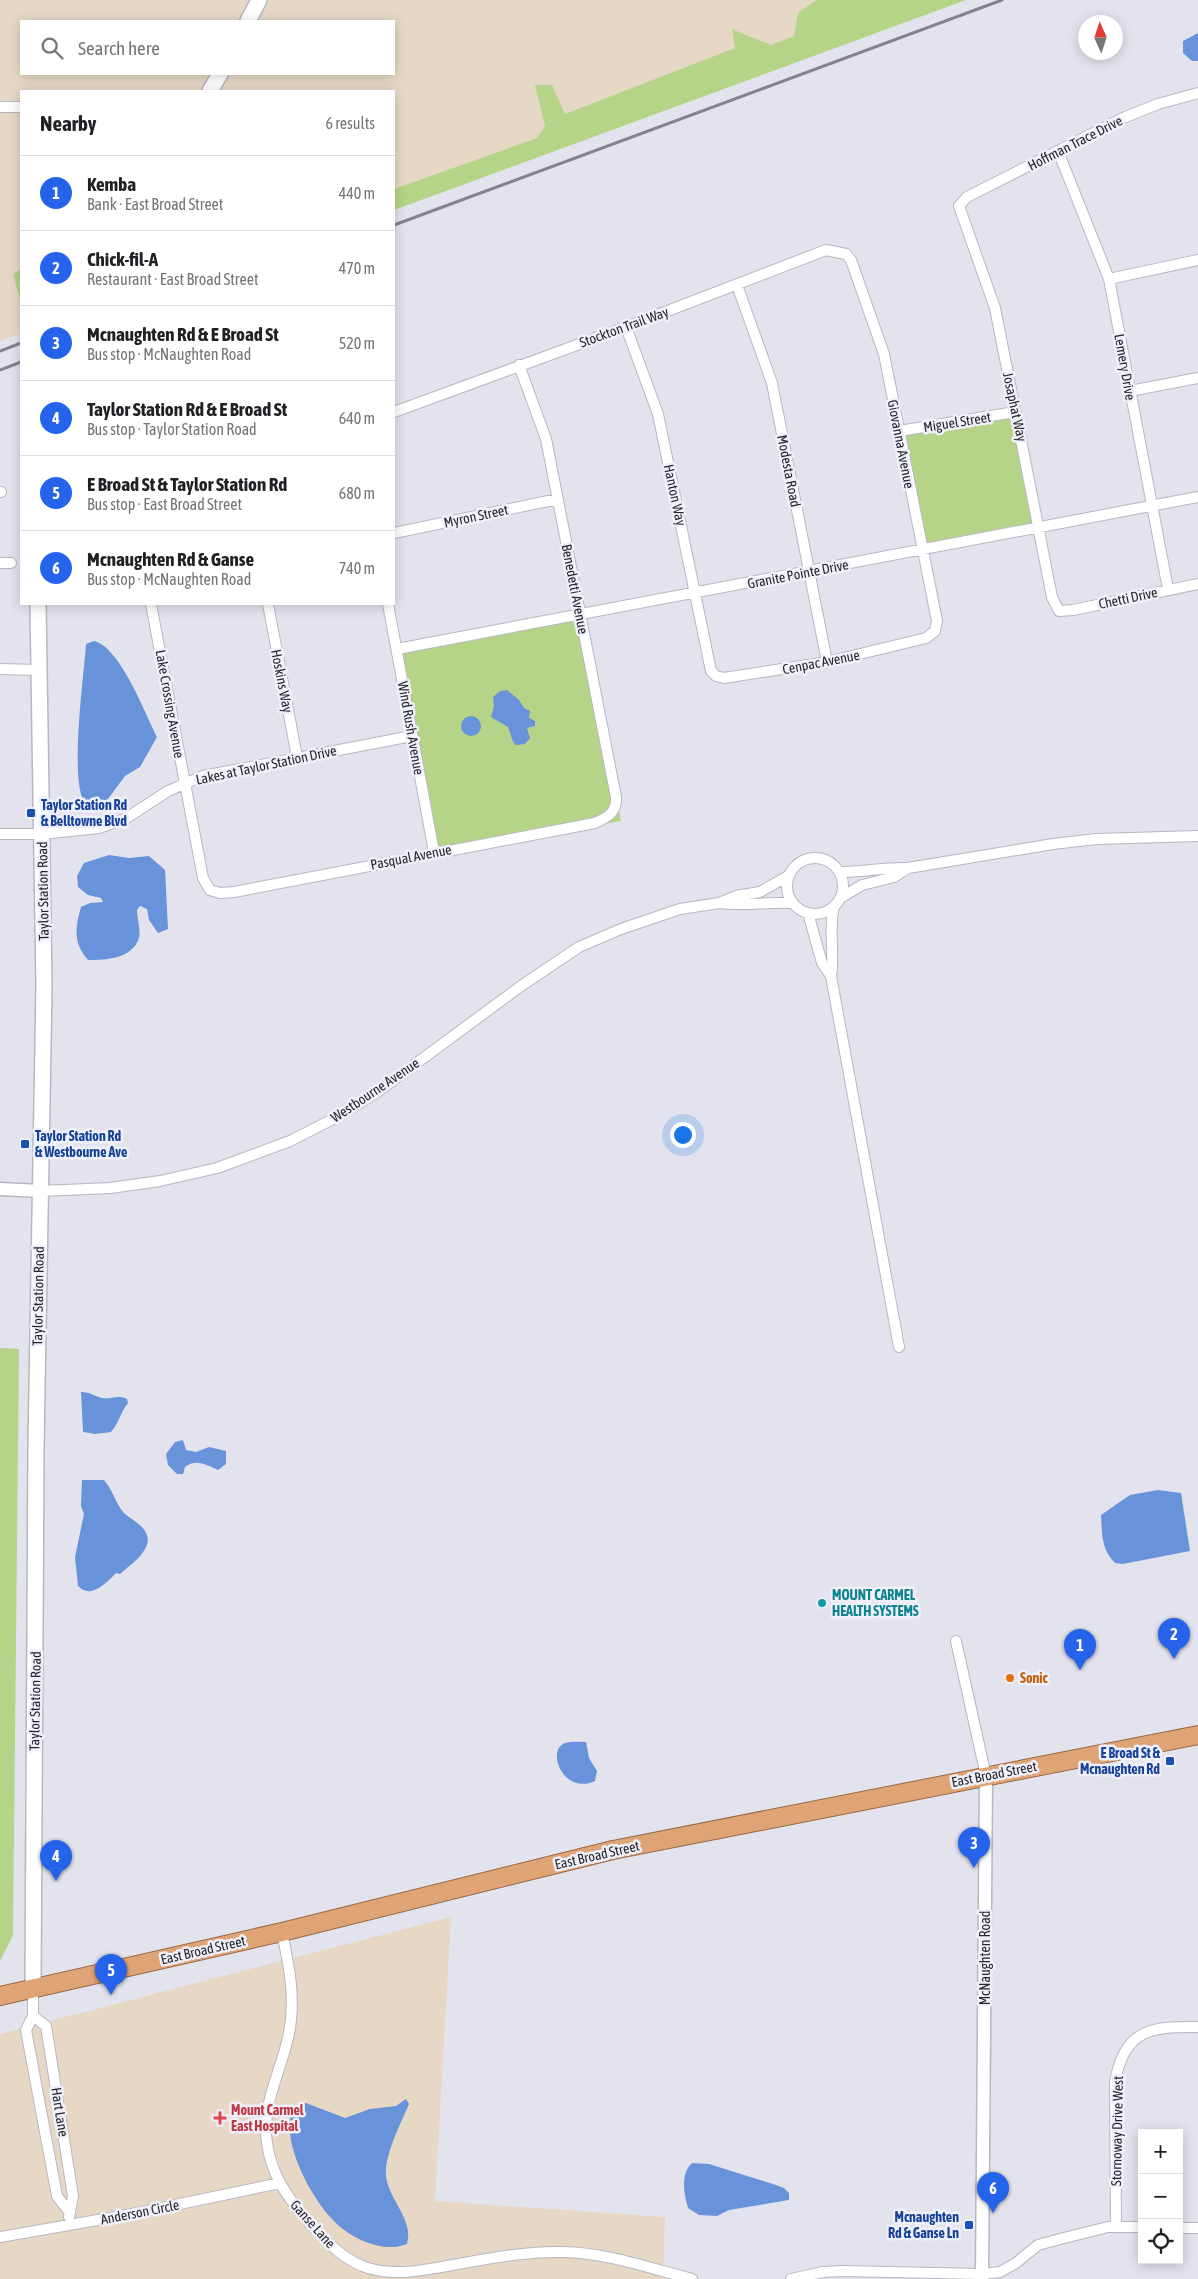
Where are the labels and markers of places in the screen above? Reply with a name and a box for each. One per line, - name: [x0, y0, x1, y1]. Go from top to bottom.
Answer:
- place label: Taylor Station Rd & Belltowne Blvd: [41, 797, 128, 829]
- marker: Taylor Station Rd & Belltowne Blvd: [25, 807, 37, 819]
- place label: Taylor Station Rd & Westbourne Ave: [35, 1128, 127, 1160]
- marker: Taylor Station Rd & Westbourne Ave: [19, 1138, 31, 1150]
- place label: MOUNT CARMEL HEALTH SYSTEMS: [832, 1587, 919, 1619]
- marker: MOUNT CARMEL HEALTH SYSTEMS: [816, 1597, 828, 1609]
- pin: 2: [1158, 1618, 1190, 1659]
- pin: 1: [1064, 1629, 1096, 1670]
- place label: Sonic: [1020, 1670, 1048, 1686]
- marker: Sonic: [1004, 1672, 1016, 1684]
- place label: E Broad St & Mcnaughten Rd: [1080, 1745, 1161, 1777]
- marker: E Broad St & Mcnaughten Rd: [1164, 1755, 1176, 1767]
- pin: 3: [958, 1827, 990, 1868]
- pin: 4: [40, 1840, 72, 1881]
- pin: 5: [95, 1954, 127, 1995]
- place label: Mount Carmel East Hospital: [231, 2102, 304, 2134]
- marker: Mount Carmel East Hospital: [213, 2111, 227, 2125]
- pin: 6: [977, 2172, 1009, 2213]
- place label: Mcnaughten Rd & Ganse Ln: [888, 2209, 959, 2241]
- marker: Mcnaughten Rd & Ganse Ln: [963, 2219, 975, 2231]

